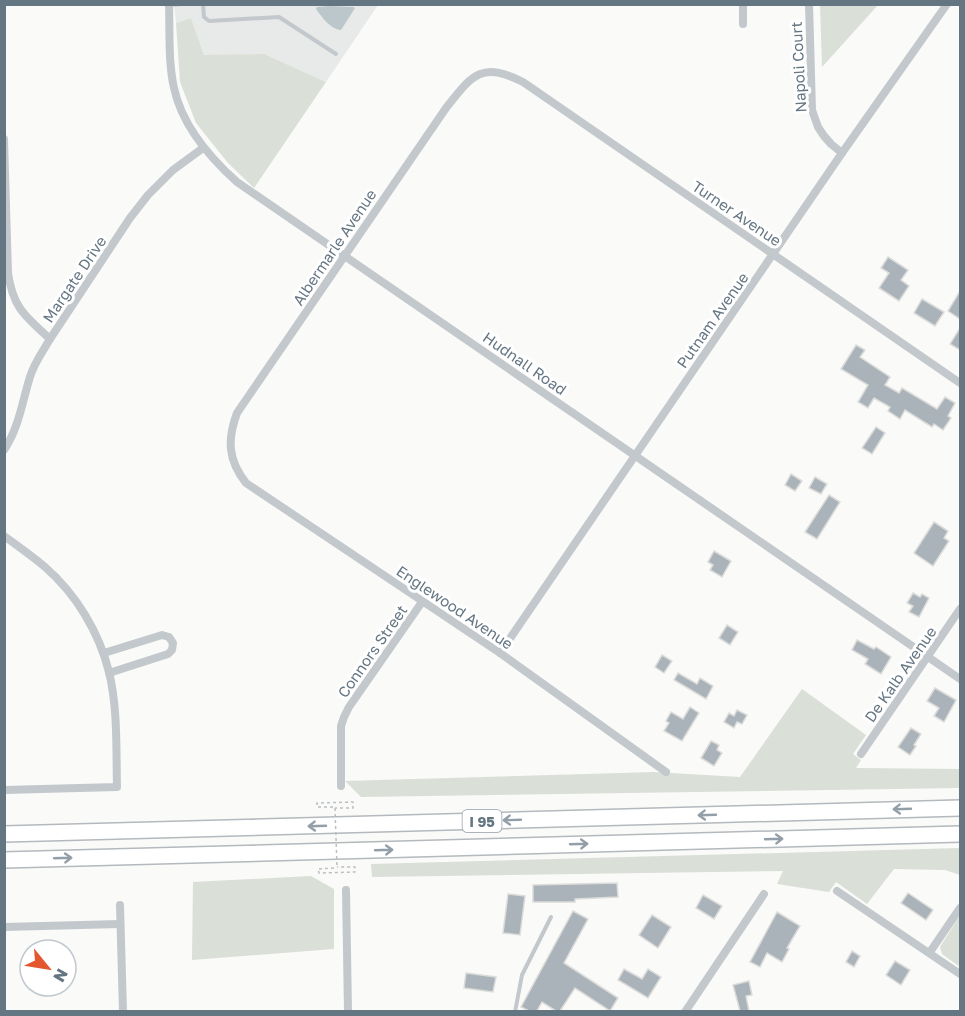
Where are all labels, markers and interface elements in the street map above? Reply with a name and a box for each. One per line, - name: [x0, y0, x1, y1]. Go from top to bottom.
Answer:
- street label: Napoli Court: [787, 21, 809, 113]
- street label: Turner Avenue: [689, 177, 785, 250]
- street label: Albermarle Avenue: [289, 185, 380, 308]
- street label: Margate Drive: [39, 232, 110, 326]
- street label: Putnam Avenue: [672, 268, 752, 371]
- street label: Hudnall Road: [480, 328, 570, 398]
- street label: Englewood Avenue: [393, 561, 517, 653]
- street label: Connors Street: [333, 601, 411, 701]
- street label: De Kalb Avenue: [860, 623, 940, 725]
- one-way arrow: [893, 804, 913, 815]
- one-way arrow: [698, 809, 718, 820]
- road number: I 95: [462, 810, 502, 832]
- one-way arrow: [503, 814, 523, 826]
- one-way arrow: [308, 820, 328, 831]
- one-way arrow: [763, 833, 783, 844]
- one-way arrow: [568, 838, 588, 850]
- one-way arrow: [373, 844, 393, 855]
- one-way arrow: [52, 853, 72, 864]
- north arrow: [18, 938, 78, 998]
- text: N: [49, 965, 73, 986]

